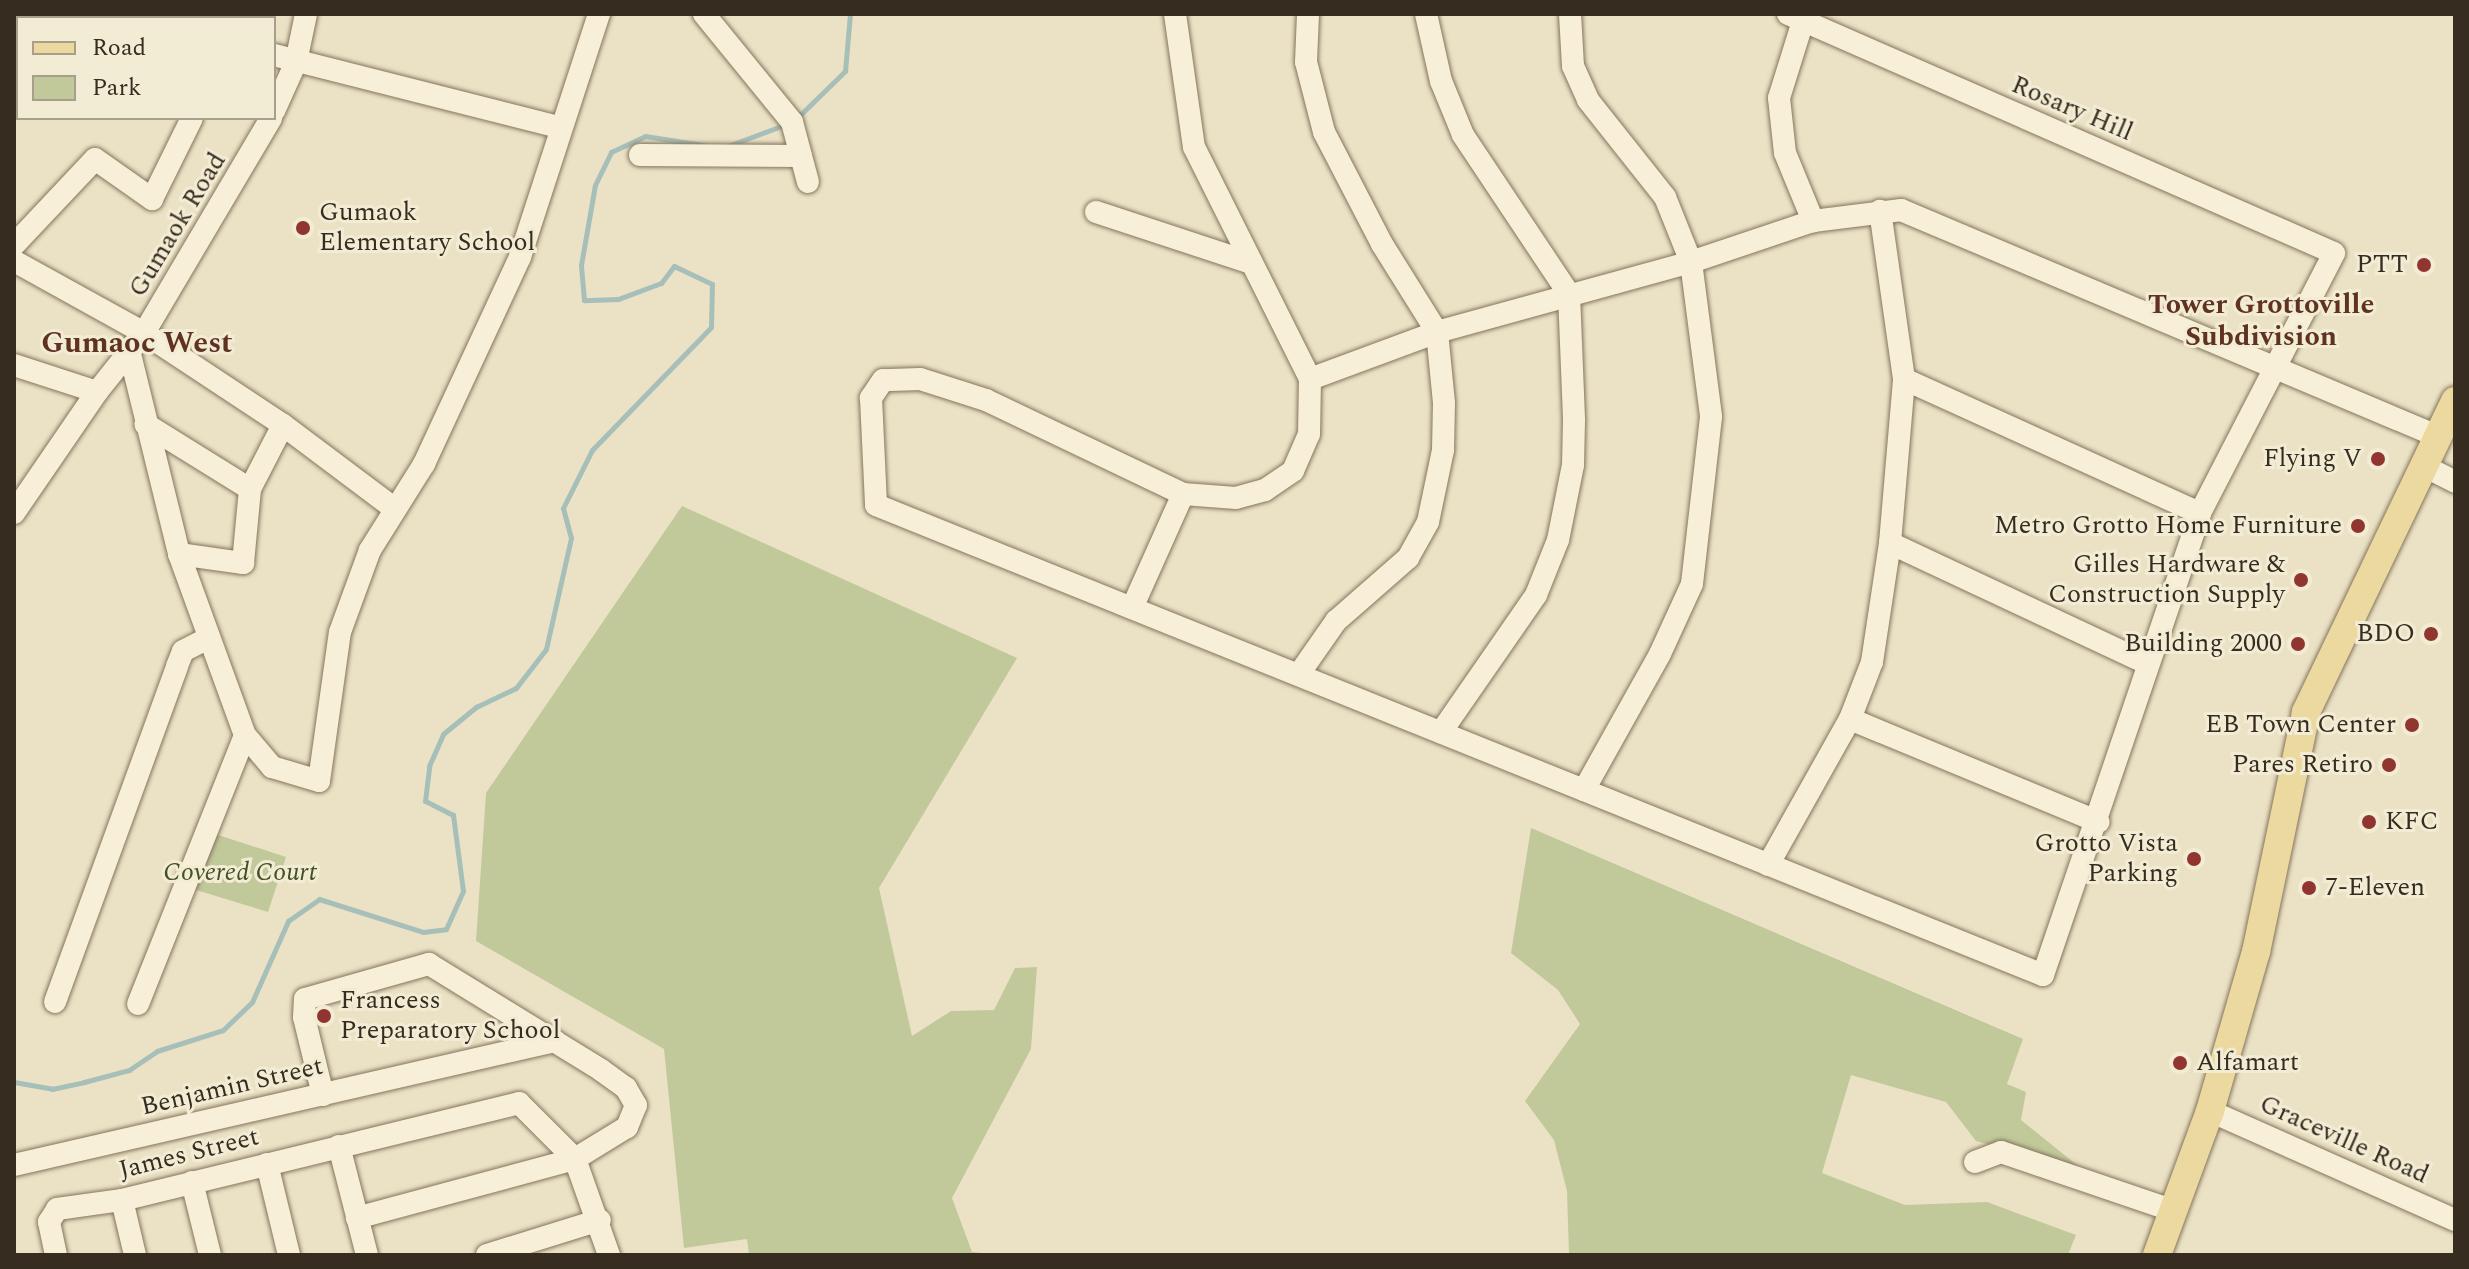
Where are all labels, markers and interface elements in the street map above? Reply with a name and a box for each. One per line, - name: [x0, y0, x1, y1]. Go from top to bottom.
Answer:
- legend: [16, 16, 276, 120]
- text: Road: [92, 30, 146, 66]
- street label: Rosary Hill: [2007, 69, 2137, 149]
- text: Park: [92, 70, 142, 106]
- street label: Gumaok Road: [123, 147, 233, 303]
- place label: Gumaok Elementary School: [319, 197, 535, 258]
- marker: Gumaok Elementary School: [294, 219, 312, 237]
- place label: PTT: [2356, 249, 2408, 281]
- marker: PTT: [2415, 256, 2433, 274]
- district label: Tower Grottoville Subdivision: [2148, 288, 2374, 354]
- district label: Gumaoc West: [41, 325, 233, 361]
- place label: Flying V: [2263, 443, 2362, 475]
- marker: Flying V: [2369, 450, 2387, 468]
- place label: Metro Grotto Home Furniture: [1994, 510, 2342, 542]
- marker: Metro Grotto Home Furniture: [2349, 517, 2367, 535]
- place label: Gilles Hardware & Construction Supply: [2048, 549, 2285, 610]
- marker: Gilles Hardware & Construction Supply: [2292, 571, 2310, 589]
- place label: BDO: [2357, 618, 2415, 650]
- marker: BDO: [2422, 625, 2440, 643]
- place label: Building 2000: [2124, 628, 2282, 660]
- marker: Building 2000: [2289, 635, 2307, 653]
- place label: EB Town Center: [2205, 709, 2396, 741]
- marker: EB Town Center: [2403, 716, 2421, 734]
- place label: Pares Retiro: [2232, 749, 2373, 781]
- marker: Pares Retiro: [2380, 756, 2398, 774]
- place label: KFC: [2385, 806, 2439, 838]
- marker: KFC: [2360, 813, 2378, 831]
- place label: Grotto Vista Parking: [2034, 828, 2178, 890]
- marker: Grotto Vista Parking: [2185, 850, 2203, 868]
- park label: Covered Court: [163, 857, 317, 889]
- place label: 7-Eleven: [2325, 872, 2425, 904]
- marker: 7-Eleven: [2300, 879, 2318, 897]
- place label: Francess Preparatory School: [340, 985, 560, 1046]
- marker: Francess Preparatory School: [315, 1007, 333, 1025]
- place label: Alfamart: [2196, 1047, 2299, 1079]
- street label: Benjamin Street: [138, 1051, 326, 1123]
- marker: Alfamart: [2171, 1054, 2189, 1072]
- street label: Graceville Road: [2255, 1089, 2433, 1191]
- street label: James Street: [116, 1122, 262, 1186]

